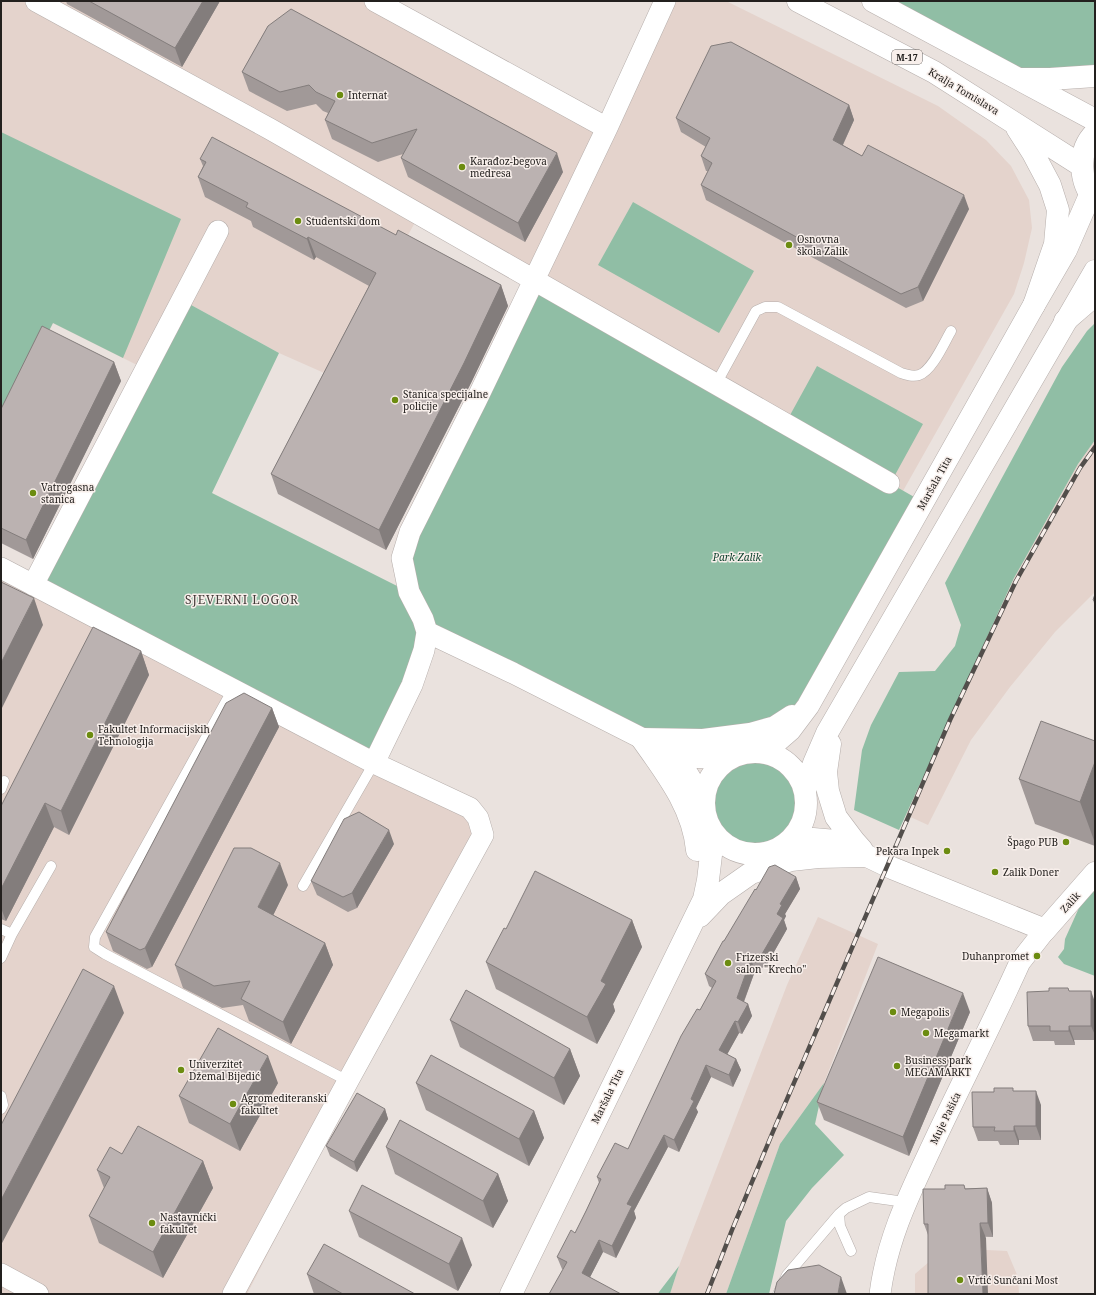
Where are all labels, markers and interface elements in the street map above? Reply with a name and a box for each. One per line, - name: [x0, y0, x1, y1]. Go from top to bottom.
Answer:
- road number: M-17: [892, 50, 922, 64]
- street label: Kralja Tomislava: [926, 64, 1002, 118]
- place label: Internat: [348, 88, 388, 102]
- marker: Internat: [335, 90, 345, 100]
- place label: Karađoz-begova medresa: [470, 154, 547, 180]
- marker: Karađoz-begova medresa: [457, 162, 467, 172]
- place label: Studentski dom: [306, 214, 381, 228]
- marker: Studentski dom: [293, 216, 303, 226]
- place label: Osnovna škola Zalik: [797, 232, 848, 258]
- marker: Osnovna škola Zalik: [784, 240, 794, 250]
- place label: Stanica specijalne policije: [403, 387, 488, 413]
- marker: Stanica specijalne policije: [390, 395, 400, 405]
- street label: Maršala Tita: [913, 453, 955, 512]
- place label: Vatrogasna stanica: [41, 480, 95, 506]
- marker: Vatrogasna stanica: [28, 488, 38, 498]
- park label: Park Zalik: [712, 550, 762, 564]
- district label: SJEVERNI LOGOR: [185, 591, 299, 608]
- place label: Fakultet Informacijskih Tehnologija: [98, 722, 210, 748]
- marker: Fakultet Informacijskih Tehnologija: [85, 730, 95, 740]
- place label: Špago PUB: [1007, 835, 1058, 849]
- marker: Špago PUB: [1061, 837, 1071, 847]
- place label: Pekara Inpek: [876, 844, 939, 858]
- marker: Pekara Inpek: [942, 846, 952, 856]
- place label: Zalik Doner: [1003, 865, 1059, 879]
- marker: Zalik Doner: [990, 867, 1000, 877]
- street label: Zalik: [1057, 888, 1083, 915]
- place label: Duhanpromet: [962, 949, 1029, 963]
- place label: Frizerski salon "Krecho": [736, 950, 806, 976]
- marker: Duhanpromet: [1032, 951, 1042, 961]
- marker: Frizerski salon "Krecho": [723, 958, 733, 968]
- place label: Megapolis: [901, 1005, 950, 1019]
- marker: Megapolis: [888, 1007, 898, 1017]
- place label: Megamarkt: [934, 1026, 989, 1040]
- marker: Megamarkt: [921, 1028, 931, 1038]
- place label: Business park MEGAMARKT: [905, 1053, 971, 1079]
- place label: Univerzitet Džemal Bijedić: [189, 1057, 260, 1083]
- marker: Business park MEGAMARKT: [892, 1061, 902, 1071]
- marker: Univerzitet Džemal Bijedić: [176, 1065, 186, 1075]
- street label: Maršala Tita: [588, 1066, 627, 1126]
- street label: Muje Pašića: [926, 1089, 964, 1147]
- place label: Agromediteranski fakultet: [241, 1091, 328, 1117]
- marker: Agromediteranski fakultet: [228, 1099, 238, 1109]
- place label: Nastavnički fakultet: [160, 1210, 217, 1236]
- marker: Nastavnički fakultet: [147, 1218, 157, 1228]
- place label: Vrtić Sunčani Most: [968, 1273, 1058, 1287]
- marker: Vrtić Sunčani Most: [955, 1275, 965, 1285]

